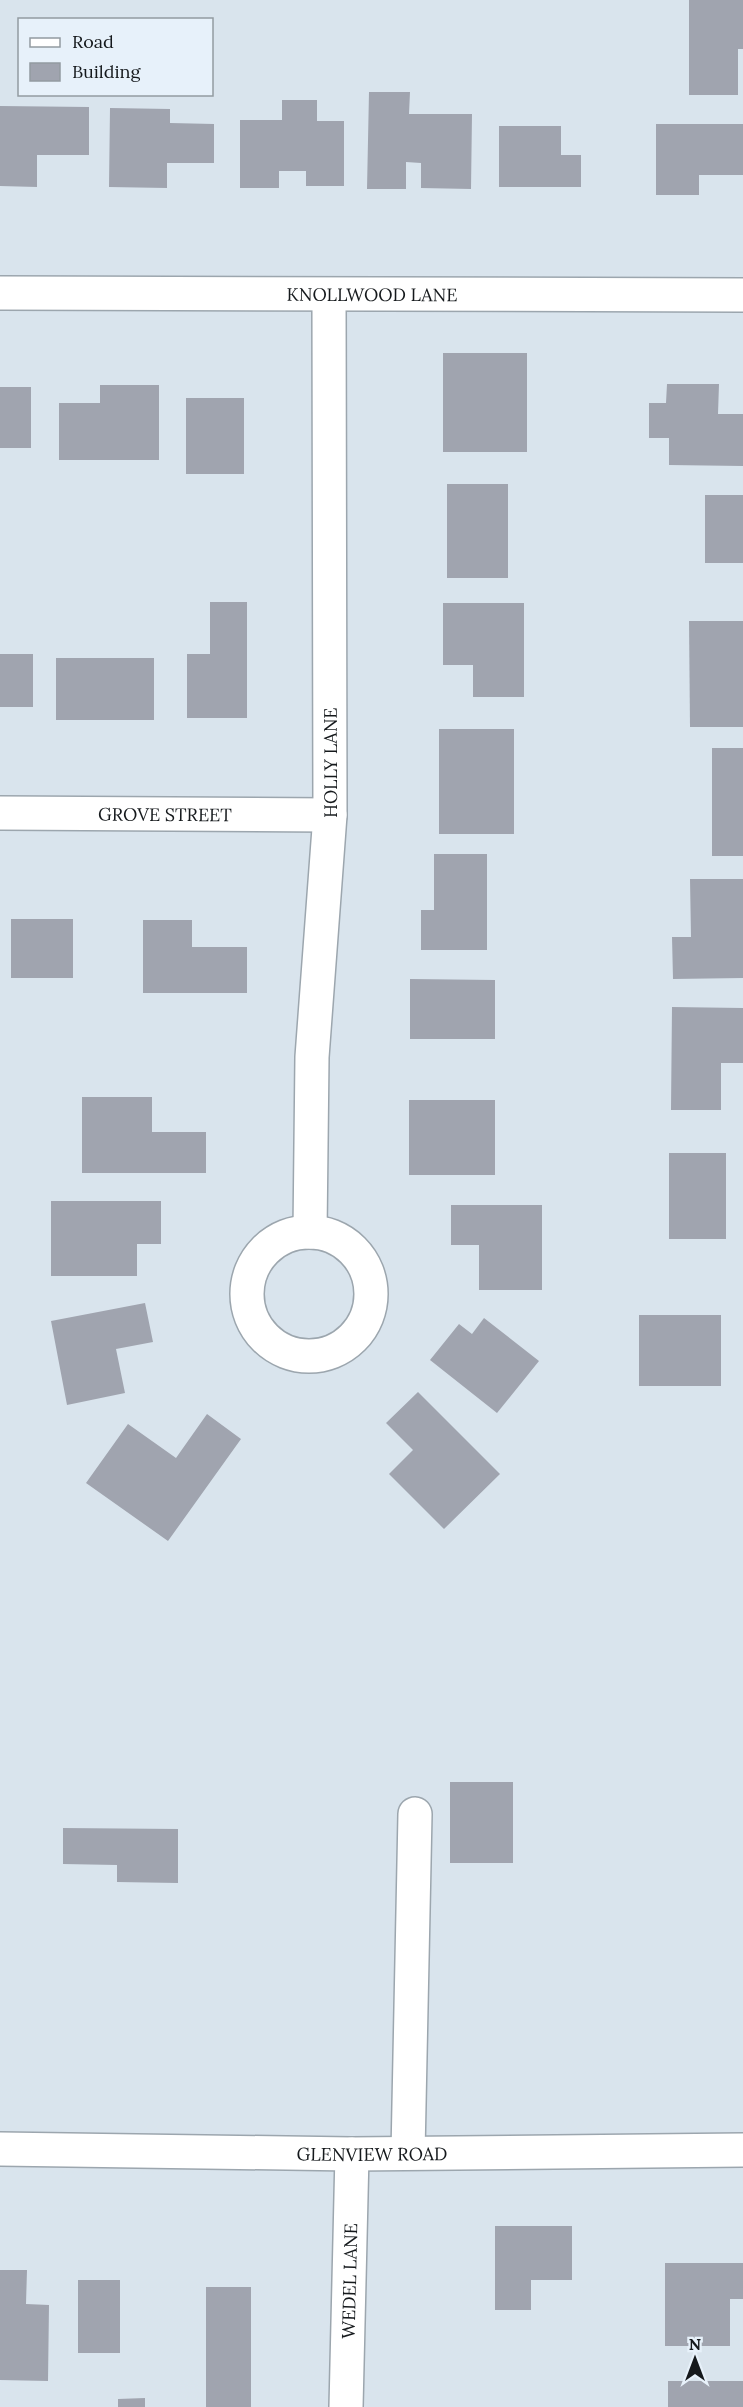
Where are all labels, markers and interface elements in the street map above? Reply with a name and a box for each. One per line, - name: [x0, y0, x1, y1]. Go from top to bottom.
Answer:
- legend: [18, 18, 213, 96]
- text: Road: [72, 30, 114, 53]
- text: Building: [72, 60, 142, 83]
- street label: KNOLLWOOD LANE: [286, 282, 458, 306]
- street label: HOLLY LANE: [318, 707, 342, 818]
- street label: GROVE STREET: [98, 802, 232, 826]
- street label: GLENVIEW ROAD: [296, 2142, 447, 2166]
- street label: WEDEL LANE: [336, 2223, 362, 2339]
- north arrow: [665, 2329, 725, 2389]
- text: N: [689, 2334, 701, 2354]

